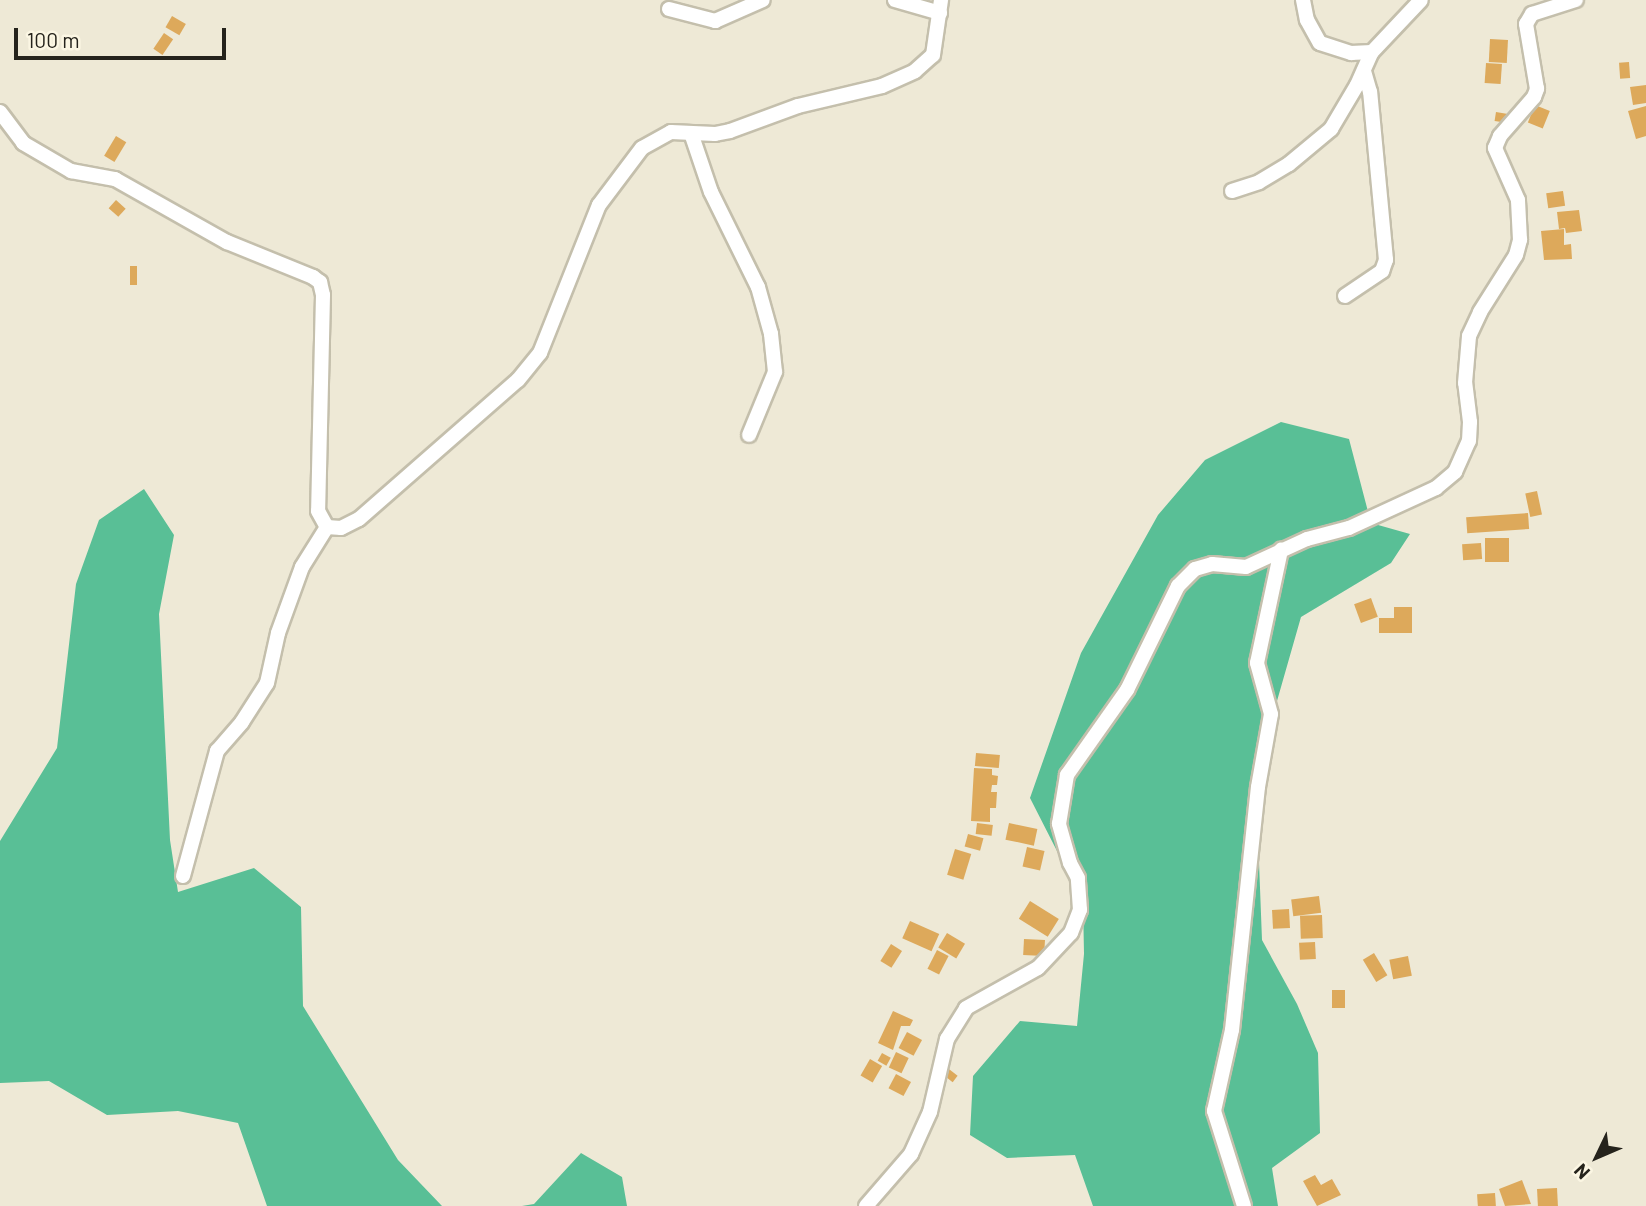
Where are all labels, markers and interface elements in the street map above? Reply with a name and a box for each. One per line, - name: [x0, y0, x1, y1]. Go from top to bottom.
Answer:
- scale bar: [18, 14, 229, 58]
- text: 100 m: [27, 27, 80, 52]
- north arrow: [1562, 1122, 1632, 1192]
- text: N: [1569, 1159, 1594, 1184]

